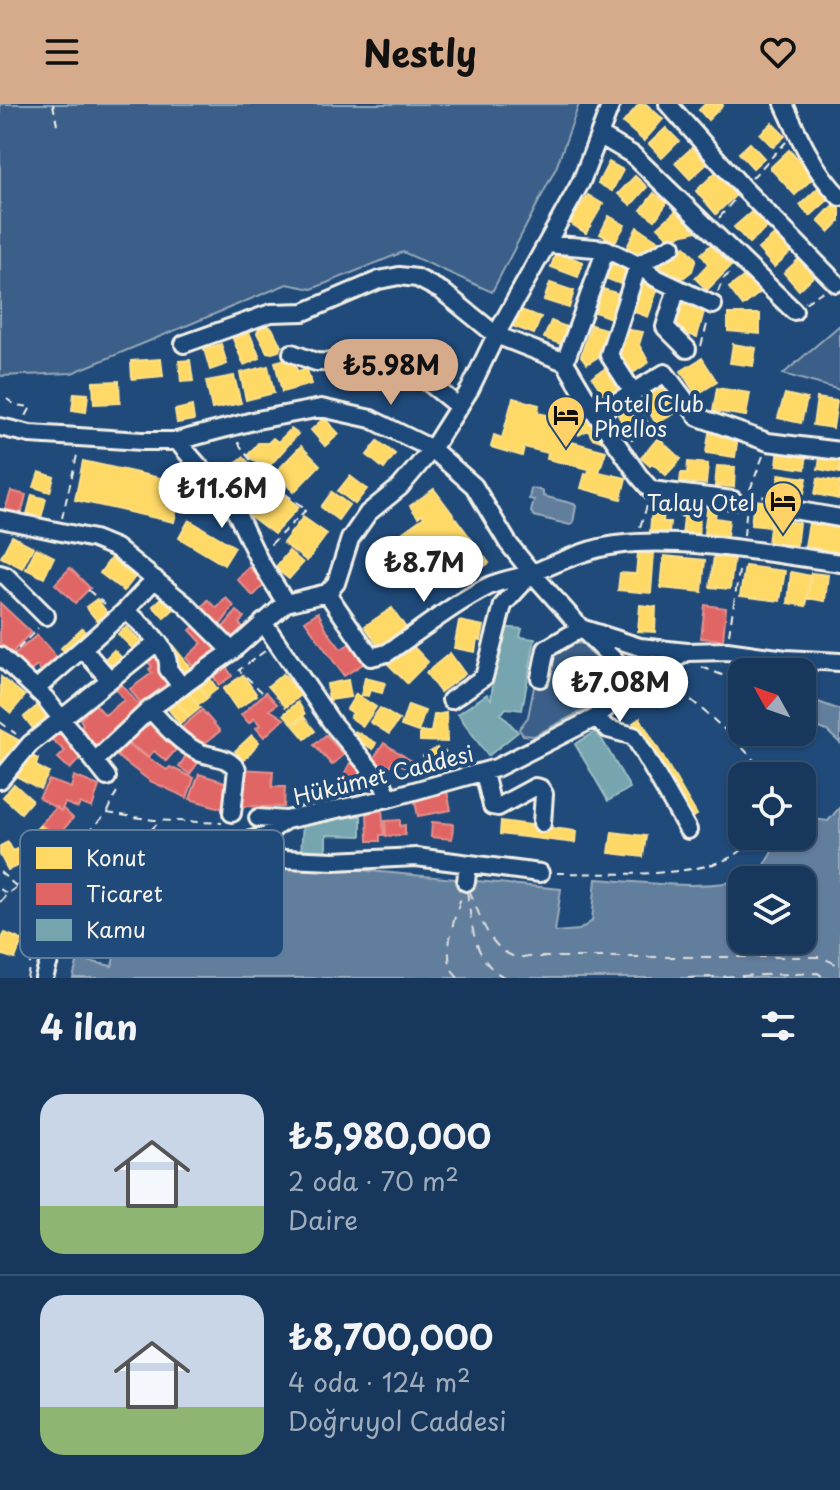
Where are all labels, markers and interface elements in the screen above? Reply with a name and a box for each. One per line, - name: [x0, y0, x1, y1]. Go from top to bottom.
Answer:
- text: Nestly: [363, 25, 477, 79]
- icon: menu: [40, 30, 84, 74]
- icon: heart: [756, 30, 800, 74]
- pin: ₺5.98M: [326, 339, 456, 407]
- text: ₺5.98M: [342, 345, 440, 384]
- place label: Hotel Club Phellos: [594, 386, 704, 444]
- hotel icon: Hotel Club Phellos: [545, 394, 587, 449]
- pin: ₺11.6M: [157, 462, 287, 530]
- text: ₺11.6M: [177, 468, 267, 507]
- hotel icon: Talay Otel: [762, 480, 804, 535]
- place label: Talay Otel: [647, 485, 755, 518]
- pin: ₺8.7M: [368, 536, 480, 604]
- text: ₺8.7M: [383, 542, 465, 581]
- pin: ₺7.08M: [555, 656, 685, 724]
- north arrow: [728, 658, 816, 746]
- map controls: [728, 658, 816, 954]
- text: ₺7.08M: [570, 662, 670, 701]
- street label: Hükümet Caddesi: [289, 736, 477, 812]
- button: locate: [728, 762, 816, 850]
- legend: [20, 830, 284, 958]
- text: Konut: [86, 840, 146, 873]
- button: layers: [728, 866, 816, 954]
- text: Ticaret: [86, 876, 163, 909]
- text: Kamu: [86, 912, 146, 945]
- text: 4 ilan: [40, 1000, 138, 1052]
- icon: filters: [756, 1004, 800, 1048]
- text: ₺5,980,000: [288, 1109, 491, 1161]
- icon: home: [104, 1126, 200, 1222]
- text: 2 oda · 70 m²: [288, 1161, 459, 1200]
- text: Daire: [288, 1200, 358, 1239]
- text: ₺8,700,000: [288, 1310, 493, 1362]
- icon: home: [104, 1327, 200, 1423]
- text: 4 oda · 124 m²: [288, 1362, 471, 1401]
- text: Doğruyol Caddesi: [288, 1401, 506, 1440]

